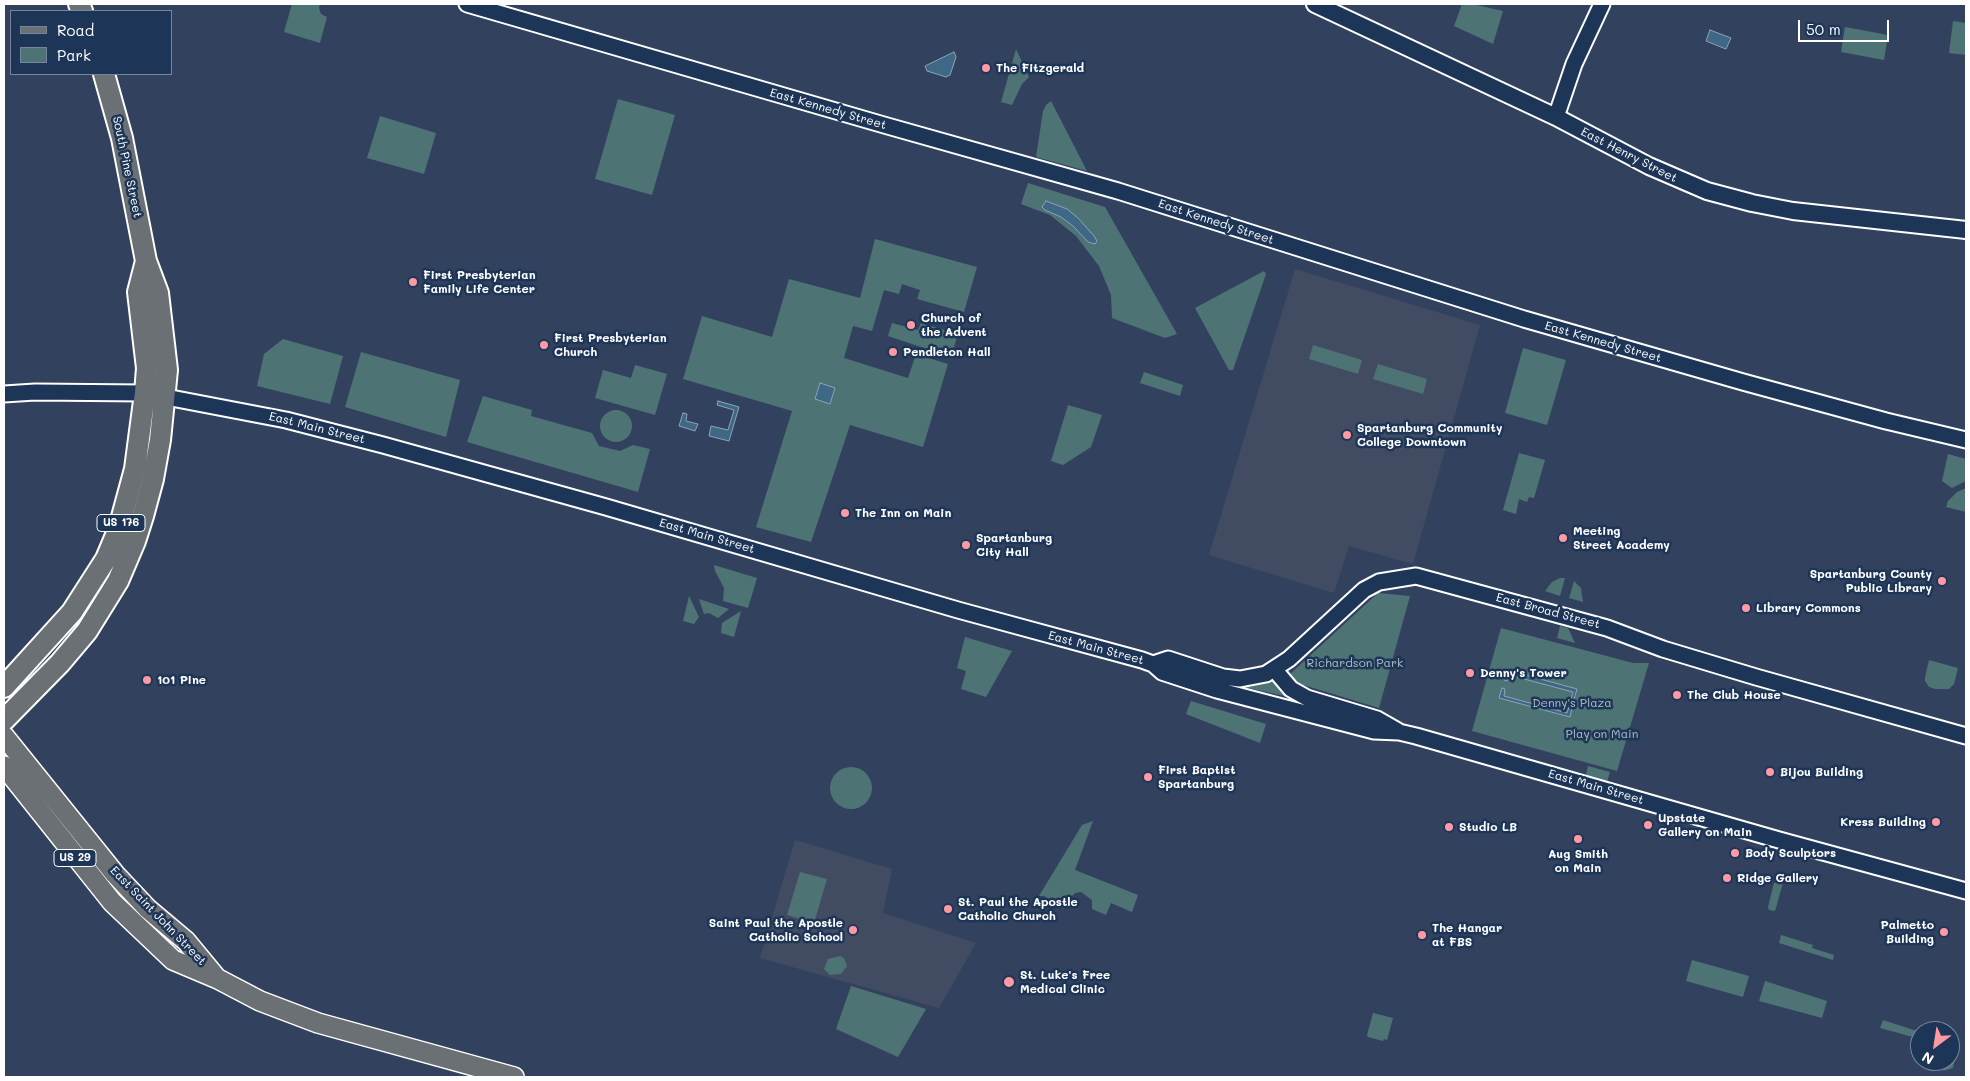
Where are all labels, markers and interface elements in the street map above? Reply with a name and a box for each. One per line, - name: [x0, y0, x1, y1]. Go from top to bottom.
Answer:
- legend: [10, 10, 172, 75]
- scale bar: [1800, 10, 1891, 42]
- text: 50 m: [1806, 19, 1841, 39]
- text: Road: [57, 20, 94, 40]
- text: Park: [57, 45, 91, 65]
- place label: The Fitzgerald: [996, 61, 1084, 75]
- marker: The Fitzgerald: [980, 62, 992, 74]
- street label: East Kennedy Street: [768, 85, 888, 133]
- street label: South Pine Street: [109, 115, 145, 219]
- street label: East Henry Street: [1578, 124, 1680, 186]
- street label: East Kennedy Street: [1156, 197, 1276, 247]
- place label: First Presbyterian Family Life Center: [423, 268, 536, 296]
- marker: First Presbyterian Family Life Center: [407, 276, 419, 288]
- place label: Church of the Advent: [921, 311, 987, 339]
- street label: East Kennedy Street: [1543, 318, 1663, 366]
- marker: Church of the Advent: [905, 319, 917, 331]
- place label: First Presbyterian Church: [554, 331, 667, 359]
- marker: First Presbyterian Church: [538, 339, 550, 351]
- place label: Pendleton Hall: [903, 345, 991, 359]
- marker: Pendleton Hall: [887, 346, 899, 358]
- street label: East Main Street: [267, 409, 367, 447]
- place label: Spartanburg Community College Downtown: [1357, 421, 1502, 449]
- marker: Spartanburg Community College Downtown: [1341, 429, 1353, 441]
- place label: The Inn on Main: [855, 506, 951, 520]
- marker: The Inn on Main: [839, 507, 851, 519]
- road number: US 176: [97, 514, 145, 532]
- street label: East Main Street: [658, 515, 756, 557]
- place label: Meeting Street Academy: [1573, 524, 1670, 552]
- place label: Spartanburg City Hall: [976, 531, 1052, 559]
- marker: Meeting Street Academy: [1557, 532, 1569, 544]
- marker: Spartanburg City Hall: [960, 539, 972, 551]
- place label: Spartanburg County Public Library: [1810, 567, 1932, 595]
- marker: Spartanburg County Public Library: [1936, 575, 1948, 587]
- street label: East Broad Street: [1494, 590, 1602, 632]
- place label: Library Commons: [1756, 601, 1861, 615]
- marker: Library Commons: [1740, 602, 1752, 614]
- street label: East Main Street: [1046, 628, 1146, 668]
- park label: Richardson Park: [1307, 656, 1403, 670]
- place label: Denny's Tower: [1480, 666, 1567, 680]
- marker: Denny's Tower: [1464, 667, 1476, 679]
- place label: 101 Pine: [157, 673, 206, 687]
- marker: 101 Pine: [141, 674, 153, 686]
- place label: The Club House: [1687, 688, 1781, 702]
- marker: The Club House: [1671, 689, 1683, 701]
- park label: Denny's Plaza: [1532, 696, 1612, 710]
- park label: Play on Main: [1566, 727, 1638, 741]
- place label: First Baptist Spartanburg: [1158, 763, 1235, 791]
- place label: Bijou Building: [1780, 765, 1863, 779]
- street label: East Main Street: [1547, 766, 1645, 808]
- marker: Bijou Building: [1764, 766, 1776, 778]
- marker: First Baptist Spartanburg: [1142, 771, 1154, 783]
- place label: Upstate Gallery on Main: [1658, 811, 1752, 839]
- place label: Kress Building: [1840, 815, 1926, 829]
- marker: Kress Building: [1930, 816, 1942, 828]
- marker: Upstate Gallery on Main: [1642, 819, 1654, 831]
- place label: Studio LB: [1459, 820, 1517, 834]
- marker: Studio LB: [1443, 821, 1455, 833]
- marker: Aug Smith on Main: [1572, 833, 1584, 845]
- place label: Body Sculptors: [1745, 846, 1836, 860]
- place label: Aug Smith on Main: [1548, 847, 1608, 875]
- marker: Body Sculptors: [1729, 847, 1741, 859]
- road number: US 29: [54, 850, 96, 866]
- street label: East Saint John Street: [107, 863, 209, 969]
- place label: Ridge Gallery: [1737, 871, 1819, 885]
- marker: Ridge Gallery: [1721, 872, 1733, 884]
- place label: St. Paul the Apostle Catholic Church: [958, 895, 1078, 923]
- marker: St. Paul the Apostle Catholic Church: [942, 903, 954, 915]
- place label: Saint Paul the Apostle Catholic School: [709, 916, 843, 944]
- place label: Palmetto Building: [1881, 918, 1934, 946]
- place label: The Hangar at FBS: [1432, 921, 1502, 949]
- marker: Saint Paul the Apostle Catholic School: [847, 924, 859, 936]
- marker: Palmetto Building: [1938, 926, 1950, 938]
- marker: The Hangar at FBS: [1416, 929, 1428, 941]
- place label: St. Luke's Free Medical Clinic: [1020, 968, 1110, 996]
- marker: St. Luke's Free Medical Clinic: [1002, 975, 1016, 989]
- north arrow: [1910, 1021, 1960, 1071]
- text: N: [1918, 1048, 1937, 1069]

